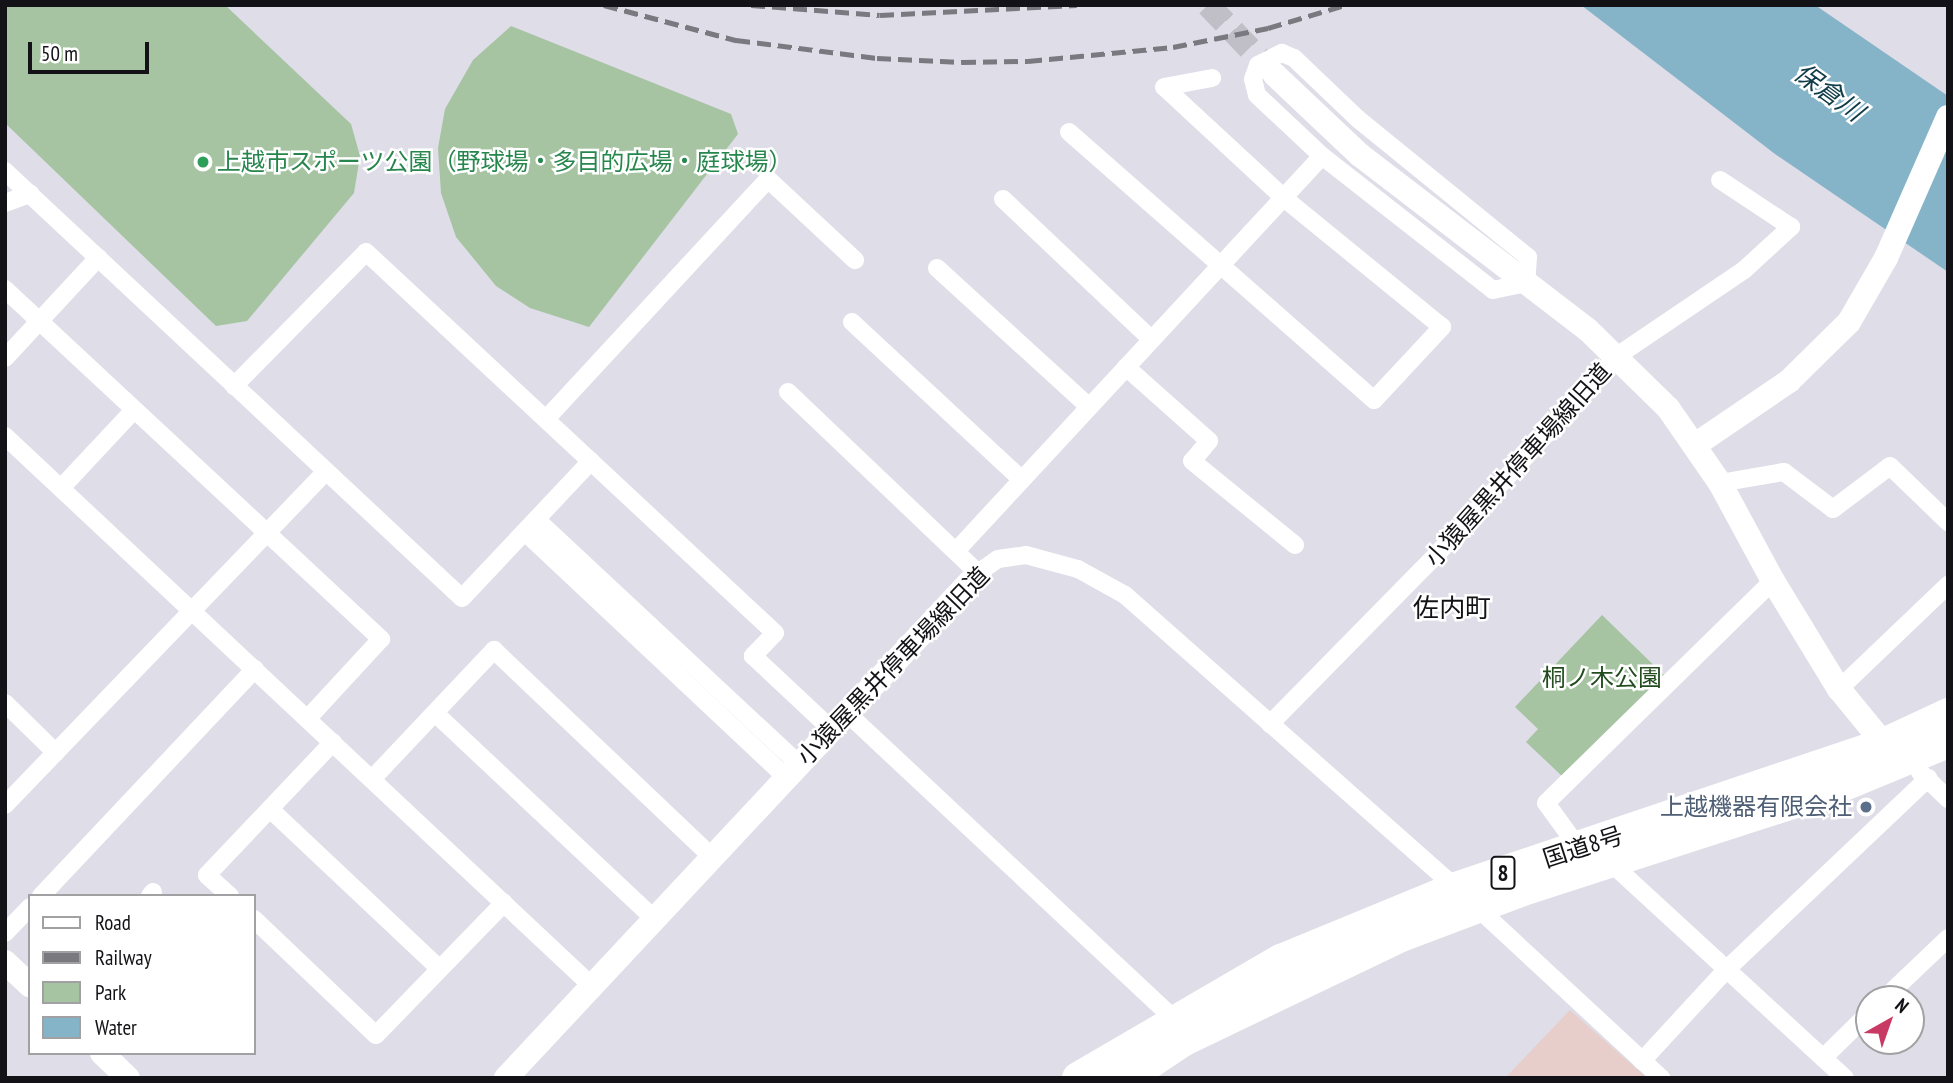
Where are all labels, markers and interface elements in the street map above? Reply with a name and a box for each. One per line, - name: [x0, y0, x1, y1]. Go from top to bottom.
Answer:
- scale bar: [32, 28, 152, 72]
- text: 50 m: [41, 40, 78, 67]
- water label: 保倉川: [1788, 56, 1870, 128]
- place label: 上越市スポーツ公園（野球場・多目的広場・庭球場）: [217, 148, 793, 176]
- marker: 上越市スポーツ公園（野球場・多目的広場・庭球場）: [195, 154, 211, 170]
- street label: 小猿屋黒井停車場線旧道: [1419, 357, 1617, 573]
- street label: 小猿屋黒井停車場線旧道: [791, 561, 995, 771]
- district label: 佐内町: [1413, 592, 1491, 624]
- park label: 桐ノ木公園: [1542, 664, 1662, 692]
- place label: 上越機器有限会社: [1660, 793, 1852, 821]
- marker: 上越機器有限会社: [1858, 799, 1874, 815]
- street label: 国道8号: [1539, 821, 1627, 873]
- road number: 8: [1489, 853, 1517, 892]
- legend: [28, 894, 256, 1055]
- text: Road: [95, 909, 131, 936]
- text: Railway: [95, 944, 152, 971]
- text: Park: [95, 979, 126, 1006]
- north arrow: [1855, 985, 1925, 1055]
- text: N: [1891, 993, 1914, 1018]
- text: Water: [95, 1014, 137, 1041]

